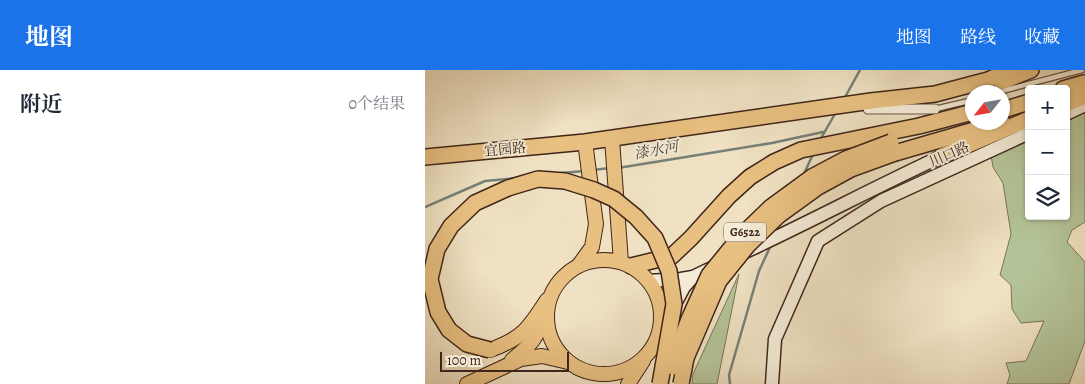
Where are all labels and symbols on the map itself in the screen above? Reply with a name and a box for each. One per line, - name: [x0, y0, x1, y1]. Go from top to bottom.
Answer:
- north arrow: [965, 85, 1010, 130]
- water label: 漆水河: [632, 136, 683, 164]
- street label: 川口路: [926, 137, 972, 172]
- street label: 宜园路: [483, 138, 527, 161]
- road number: G6522: [724, 222, 766, 242]
- scale bar: [440, 349, 569, 372]

